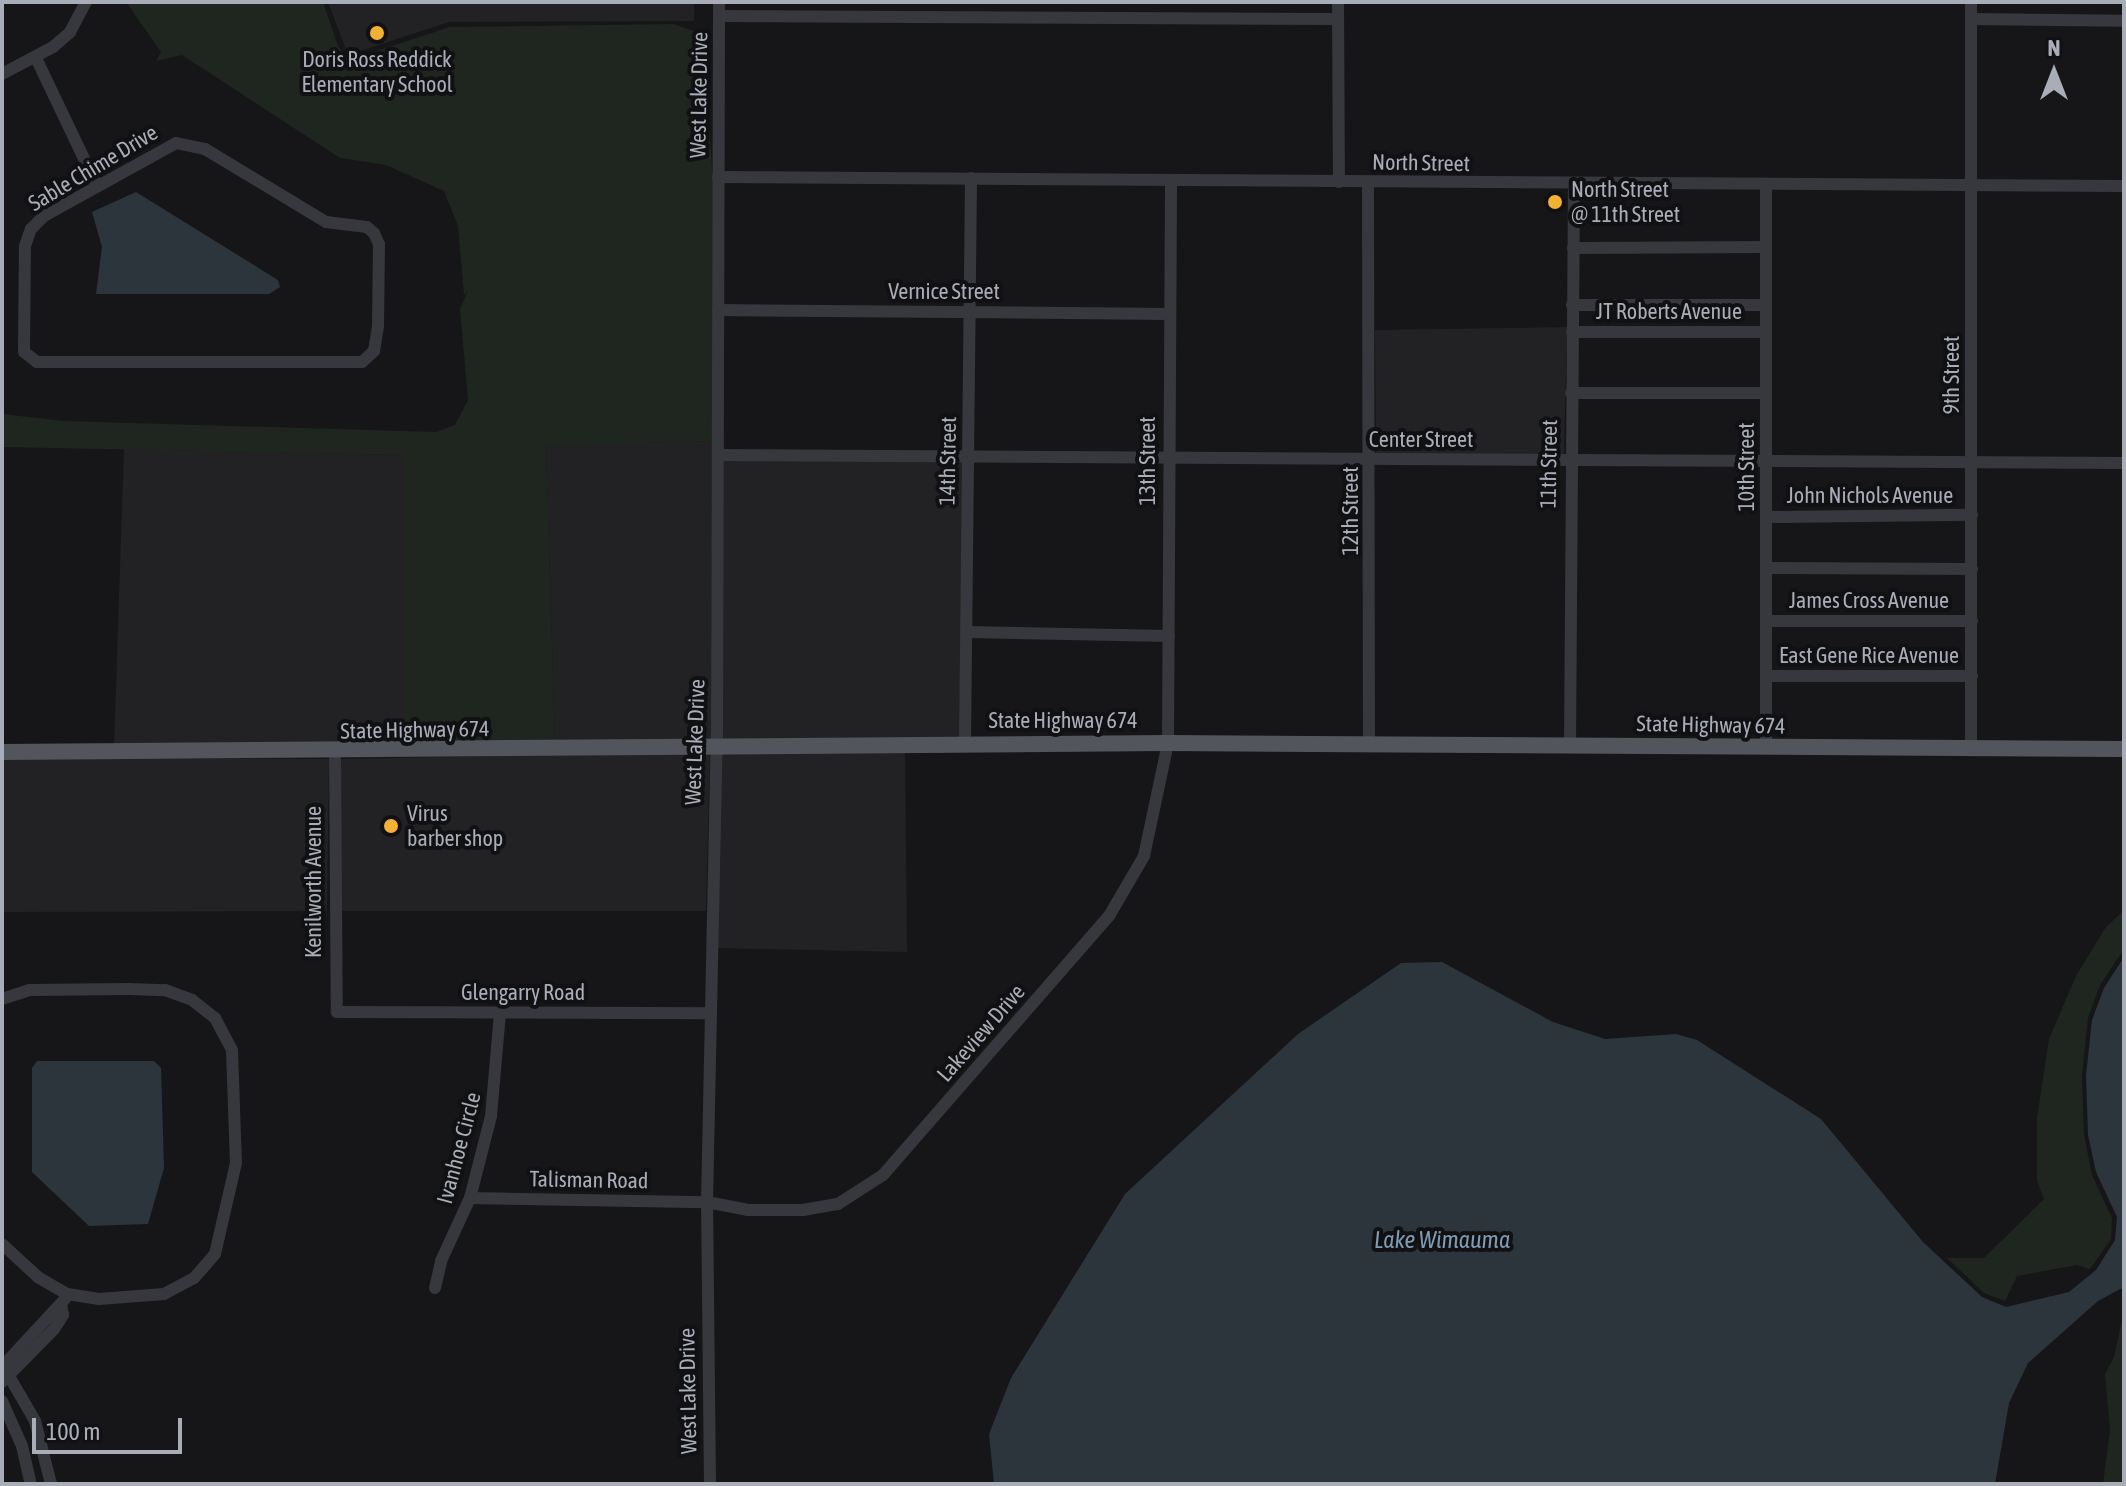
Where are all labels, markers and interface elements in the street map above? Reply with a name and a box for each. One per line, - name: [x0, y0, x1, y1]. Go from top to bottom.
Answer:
- marker: Doris Ross Reddick Elementary School: [368, 24, 386, 42]
- street label: West Lake Drive: [685, 32, 713, 158]
- north arrow: [2014, 32, 2094, 112]
- text: N: [2048, 35, 2060, 61]
- place label: Doris Ross Reddick Elementary School: [301, 46, 453, 98]
- street label: Sable Chime Drive: [24, 119, 162, 217]
- street label: North Street: [1372, 149, 1470, 177]
- place label: North Street @ 11th Street: [1571, 176, 1680, 228]
- marker: North Street @ 11th Street: [1546, 193, 1564, 211]
- street label: Vernice Street: [888, 279, 1000, 305]
- street label: JT Roberts Avenue: [1596, 299, 1742, 325]
- street label: 9th Street: [1939, 336, 1965, 414]
- street label: 14th Street: [934, 416, 962, 506]
- street label: 13th Street: [1135, 417, 1161, 505]
- street label: 11th Street: [1535, 419, 1563, 509]
- street label: 10th Street: [1734, 423, 1760, 511]
- street label: Center Street: [1369, 427, 1473, 453]
- street label: 12th Street: [1338, 467, 1364, 555]
- street label: John Nichols Avenue: [1787, 483, 1953, 509]
- street label: James Cross Avenue: [1789, 588, 1949, 614]
- street label: East Gene Rice Avenue: [1779, 643, 1959, 669]
- street label: West Lake Drive: [680, 679, 710, 805]
- street label: State Highway 674: [988, 708, 1138, 734]
- street label: State Highway 674: [1636, 711, 1786, 739]
- street label: State Highway 674: [340, 716, 490, 744]
- place label: Virus barber shop: [407, 800, 503, 852]
- street label: Kenilworth Avenue: [301, 806, 327, 958]
- marker: Virus barber shop: [382, 817, 400, 835]
- street label: Lakeview Drive: [932, 979, 1030, 1087]
- street label: Glengarry Road: [461, 980, 585, 1006]
- street label: Ivanhoe Circle: [431, 1089, 487, 1207]
- street label: Talisman Road: [529, 1166, 649, 1194]
- water label: Lake Wimauma: [1374, 1226, 1510, 1254]
- street label: West Lake Drive: [674, 1328, 702, 1454]
- scale bar: [36, 1402, 186, 1452]
- text: 100 m: [46, 1418, 100, 1445]

